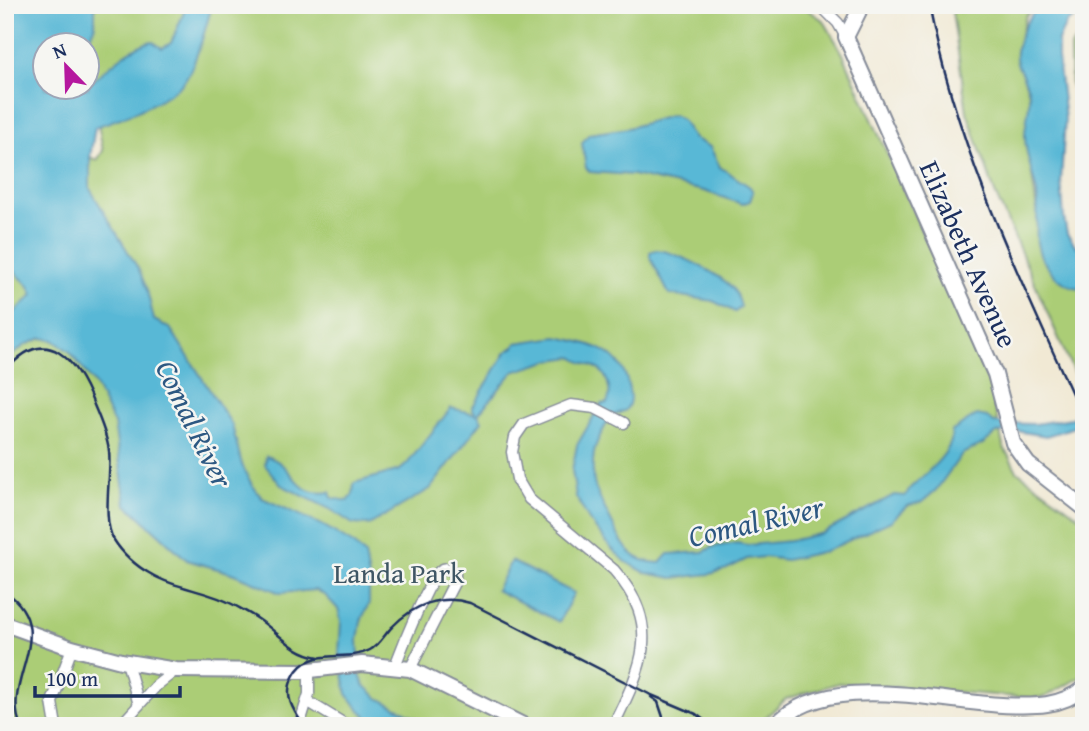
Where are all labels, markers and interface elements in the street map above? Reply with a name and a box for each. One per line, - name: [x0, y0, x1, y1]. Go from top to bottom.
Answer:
- north arrow: [32, 32, 102, 102]
- text: N: [48, 35, 71, 66]
- street label: Elizabeth Avenue: [910, 154, 1029, 354]
- water label: Comal River: [145, 352, 245, 496]
- water label: Comal River: [684, 484, 828, 558]
- park label: Landa Park: [334, 552, 465, 593]
- scale bar: [35, 654, 180, 698]
- text: 100 m: [46, 663, 98, 694]

